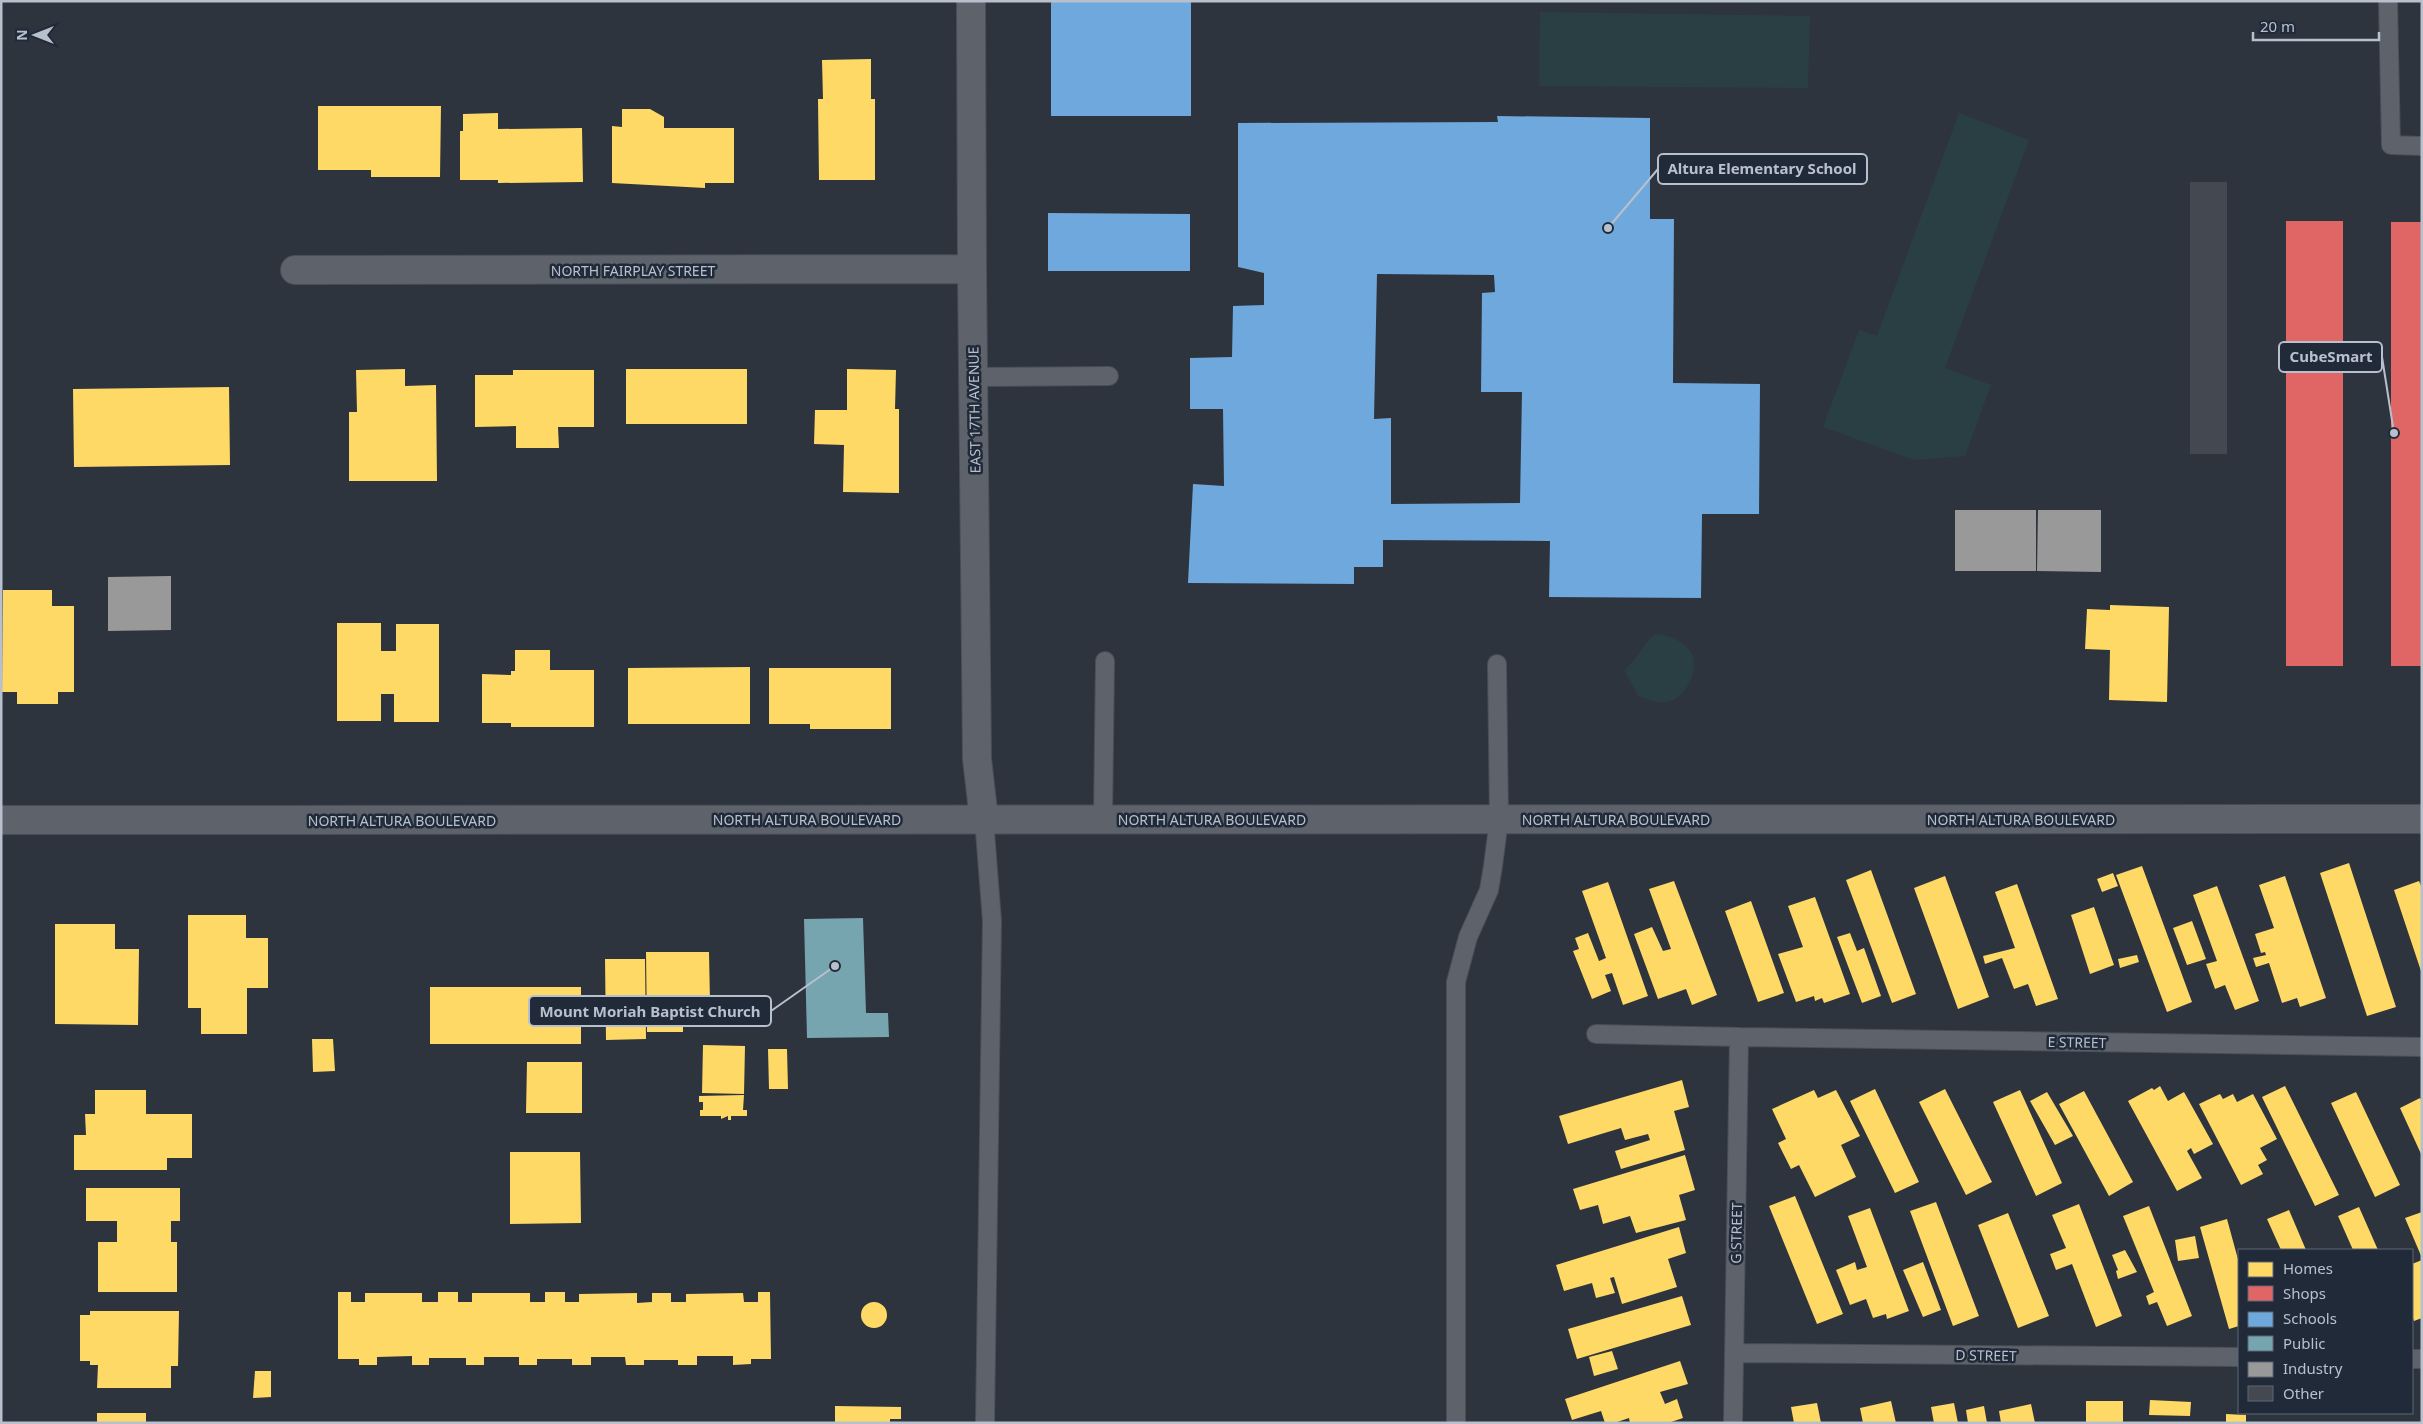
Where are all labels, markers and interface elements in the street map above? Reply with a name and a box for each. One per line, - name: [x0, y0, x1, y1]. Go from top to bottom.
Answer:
- north arrow: [10, 10, 60, 60]
- scale bar: [2253, 10, 2379, 42]
- text: 20 m: [2260, 16, 2295, 36]
- text: N: [12, 29, 31, 41]
- callout: Altura Elementary School: [1658, 154, 1867, 184]
- text: Altura Elementary School: [1667, 158, 1857, 178]
- street label: NORTH FAIRPLAY STREET: [551, 261, 715, 280]
- callout: CubeSmart: [2279, 342, 2382, 372]
- street label: EAST 17TH AVENUE: [963, 346, 985, 474]
- text: CubeSmart: [2290, 346, 2373, 366]
- street label: NORTH ALTURA BOULEVARD: [713, 810, 901, 829]
- street label: NORTH ALTURA BOULEVARD: [1118, 810, 1306, 829]
- street label: NORTH ALTURA BOULEVARD: [1522, 810, 1710, 829]
- street label: NORTH ALTURA BOULEVARD: [1927, 810, 2115, 829]
- street label: NORTH ALTURA BOULEVARD: [308, 811, 496, 830]
- callout: Mount Moriah Baptist Church: [529, 996, 771, 1026]
- text: Mount Moriah Baptist Church: [539, 1001, 761, 1021]
- street label: E STREET: [2047, 1032, 2107, 1052]
- street label: G STREET: [1726, 1202, 1746, 1264]
- legend: [2238, 1249, 2413, 1414]
- text: Homes: [2283, 1258, 2333, 1278]
- text: Shops: [2283, 1283, 2326, 1303]
- text: Schools: [2283, 1308, 2337, 1328]
- text: Public: [2283, 1333, 2326, 1353]
- street label: D STREET: [1955, 1345, 2017, 1365]
- text: Industry: [2283, 1358, 2343, 1378]
- text: Other: [2283, 1383, 2324, 1403]

